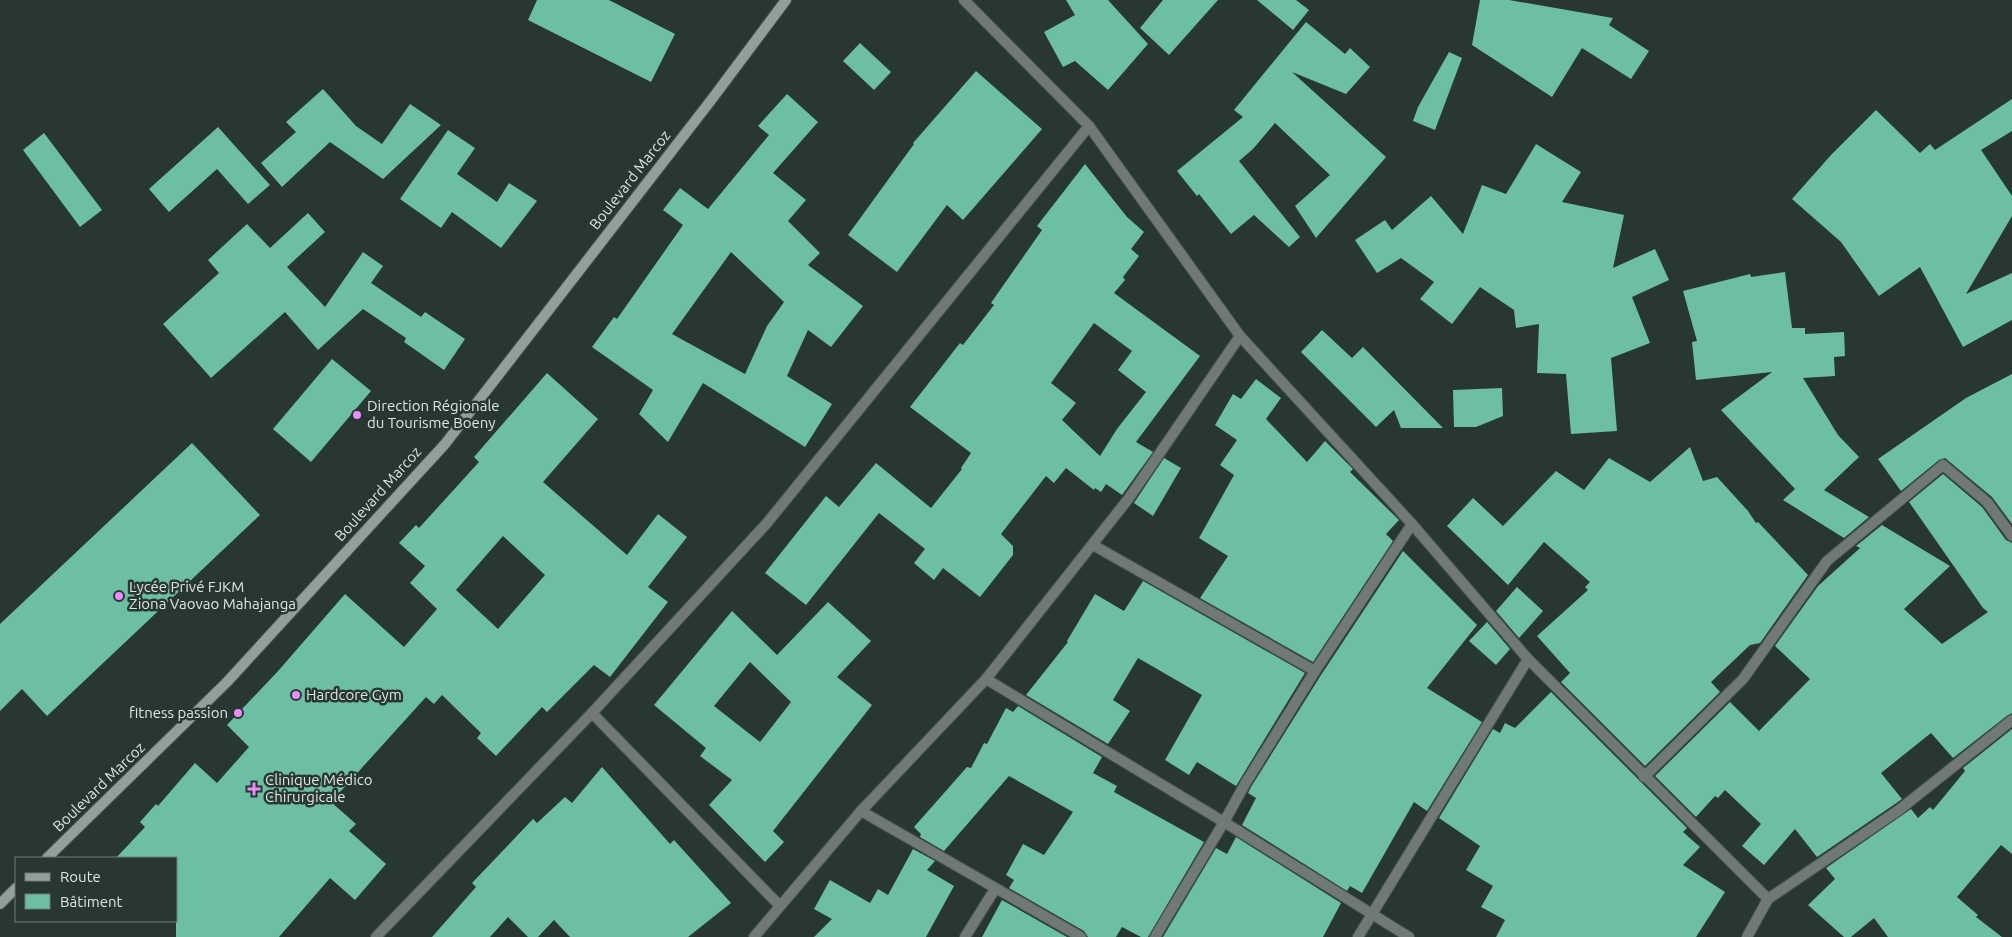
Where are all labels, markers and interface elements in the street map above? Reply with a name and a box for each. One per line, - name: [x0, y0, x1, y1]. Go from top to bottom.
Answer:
- street label: Boulevard Marcoz: [586, 127, 674, 233]
- place label: Direction Régionale du Tourisme Boeny: [367, 397, 500, 431]
- marker: Direction Régionale du Tourisme Boeny: [351, 409, 363, 421]
- street label: Boulevard Marcoz: [331, 443, 424, 544]
- place label: Lycée Privé FJKM Ziona Vaovao Mahajanga: [129, 578, 296, 612]
- marker: Lycée Privé FJKM Ziona Vaovao Mahajanga: [113, 590, 125, 602]
- place label: Hardcore Gym: [306, 686, 402, 703]
- marker: Hardcore Gym: [290, 689, 302, 701]
- place label: fitness passion: [129, 704, 228, 721]
- marker: fitness passion: [232, 707, 244, 719]
- street label: Boulevard Marcoz: [49, 738, 148, 835]
- place label: Clinique Médico Chirurgicale: [265, 771, 372, 805]
- marker: Clinique Médico Chirurgicale: [247, 782, 261, 796]
- legend: [15, 857, 178, 922]
- text: Route: [60, 868, 101, 885]
- text: Bâtiment: [60, 893, 123, 910]

